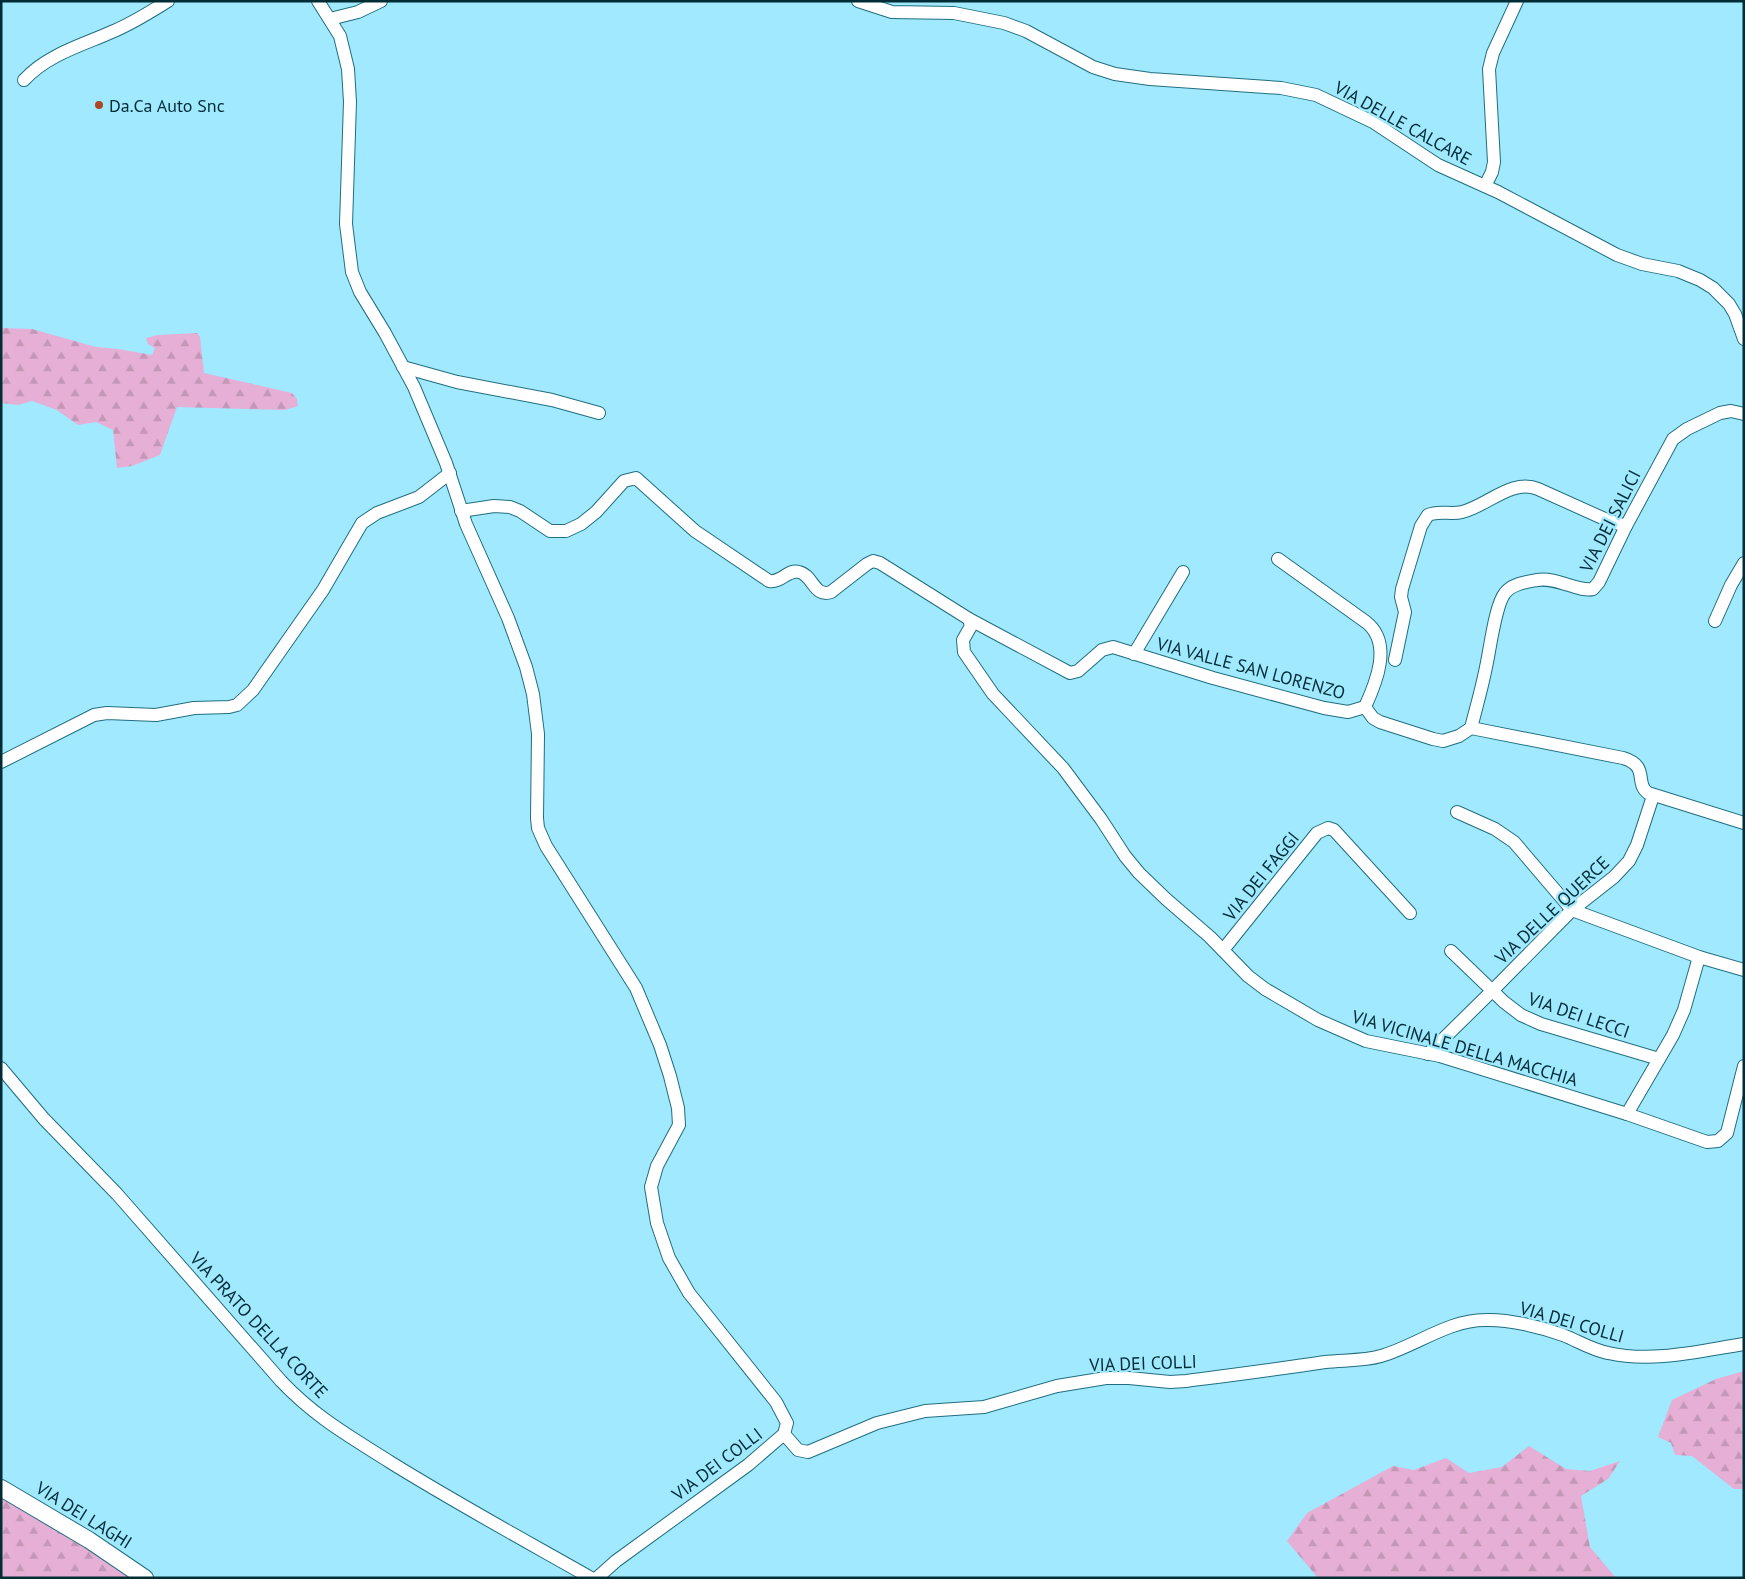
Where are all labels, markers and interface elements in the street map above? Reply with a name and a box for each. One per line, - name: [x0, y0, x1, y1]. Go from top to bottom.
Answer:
- street label: VIA DELLE CALCARE: [1329, 75, 1476, 170]
- place label: Da.Ca Auto Snc: [109, 94, 225, 117]
- marker: Da.Ca Auto Snc: [93, 99, 105, 111]
- street label: VIA DEI SALICI: [1574, 466, 1646, 577]
- street label: VIA VALLE SAN LORENZO: [1153, 632, 1348, 704]
- street label: VIA DEI FAGGI: [1217, 827, 1304, 926]
- street label: VIA DELLE QUERCE: [1489, 851, 1614, 970]
- street label: VIA DEI LECCI: [1524, 987, 1633, 1043]
- street label: VIA VICINALE DELLA MACCHIA: [1348, 1004, 1581, 1091]
- street label: VIA PRATO DELLA CORTE: [184, 1246, 333, 1403]
- street label: VIA DEI COLLI: [1516, 1296, 1627, 1348]
- street label: VIA DEI COLLI: [1088, 1350, 1197, 1376]
- street label: VIA DEI COLLI: [666, 1422, 767, 1506]
- street label: VIA DEI LAGHI: [31, 1476, 136, 1554]

